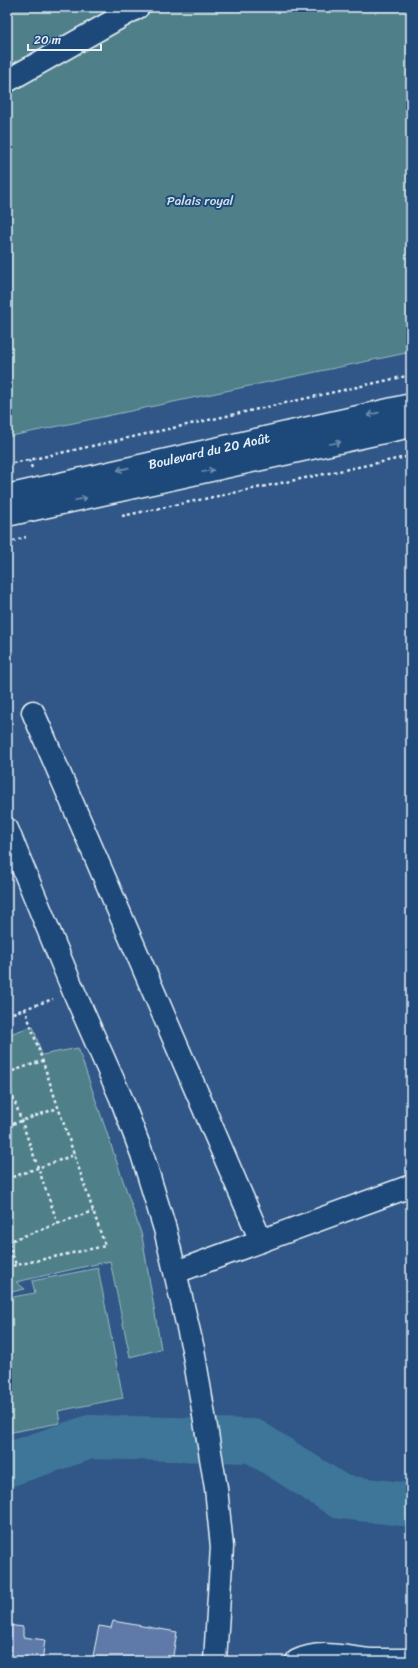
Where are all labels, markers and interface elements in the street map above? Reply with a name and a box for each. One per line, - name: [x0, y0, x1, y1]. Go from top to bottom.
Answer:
- scale bar: [28, 26, 101, 52]
- text: 20 m: [34, 29, 61, 51]
- park label: Palais royal: [167, 189, 234, 212]
- one-way arrow: [367, 410, 380, 418]
- street label: Boulevard du 20 Août: [146, 426, 272, 475]
- one-way arrow: [328, 439, 341, 447]
- one-way arrow: [117, 466, 130, 474]
- one-way arrow: [201, 467, 214, 475]
- one-way arrow: [74, 494, 87, 502]

